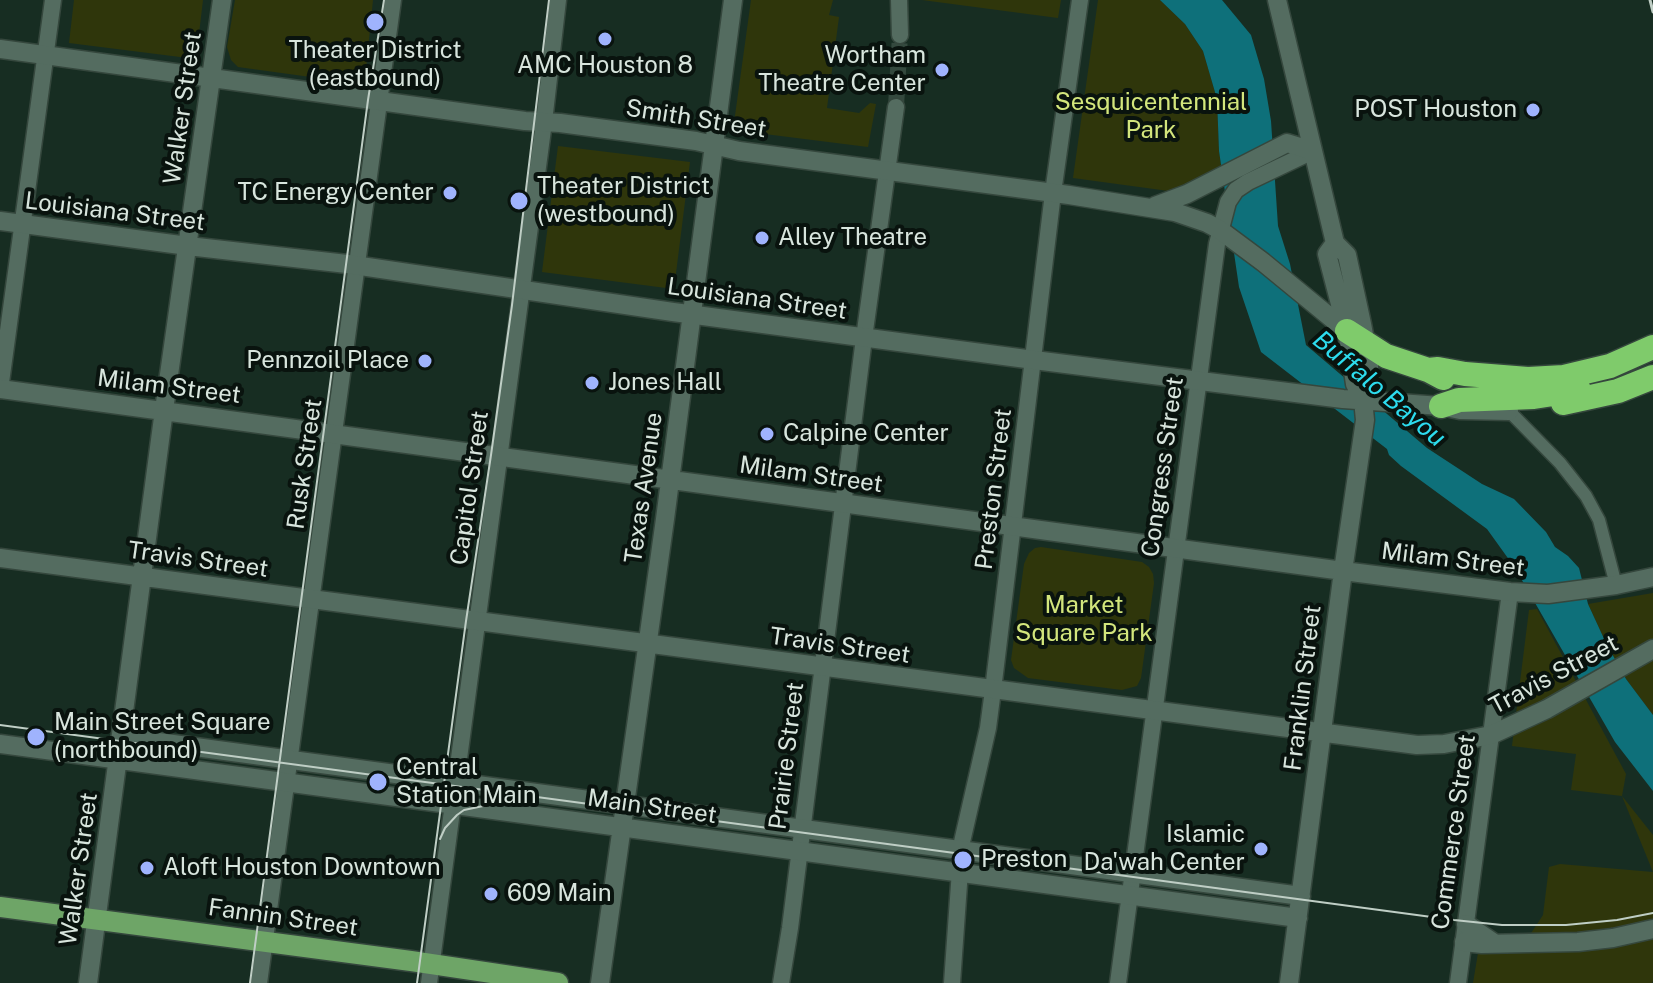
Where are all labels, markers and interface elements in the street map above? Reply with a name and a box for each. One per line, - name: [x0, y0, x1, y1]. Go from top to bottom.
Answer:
- marker: Theater District (eastbound): [364, 11, 386, 33]
- street label: Walker Street: [158, 30, 208, 186]
- marker: AMC Houston 8: [596, 30, 614, 48]
- place label: Theater District (eastbound): [288, 37, 462, 93]
- place label: Wortham Theatre Center: [758, 42, 926, 98]
- place label: AMC Houston 8: [517, 52, 693, 80]
- marker: Wortham Theatre Center: [933, 61, 951, 79]
- park label: Sesquicentennial Park: [1055, 89, 1247, 145]
- street label: Smith Street: [624, 94, 768, 144]
- place label: POST Houston: [1354, 96, 1517, 124]
- marker: POST Houston: [1524, 101, 1542, 119]
- place label: Theater District (westbound): [537, 173, 710, 229]
- place label: TC Energy Center: [238, 179, 434, 207]
- marker: TC Energy Center: [441, 184, 459, 202]
- street label: Louisiana Street: [23, 187, 207, 237]
- marker: Theater District (westbound): [508, 190, 530, 212]
- place label: Alley Theatre: [778, 224, 927, 252]
- marker: Alley Theatre: [753, 229, 771, 247]
- street label: Louisiana Street: [665, 272, 849, 326]
- water label: Buffalo Bayou: [1306, 324, 1452, 454]
- place label: Pennzoil Place: [246, 347, 409, 375]
- marker: Pennzoil Place: [416, 352, 434, 370]
- street label: Milam Street: [96, 364, 242, 410]
- place label: Jones Hall: [608, 369, 722, 397]
- marker: Jones Hall: [583, 374, 601, 392]
- street label: Congress Street: [1136, 375, 1190, 559]
- street label: Rusk Street: [282, 397, 328, 531]
- street label: Preston Street: [970, 407, 1018, 571]
- street label: Capitol Street: [445, 409, 495, 567]
- street label: Texas Avenue: [619, 411, 669, 565]
- place label: Calpine Center: [783, 420, 949, 448]
- marker: Calpine Center: [758, 425, 776, 443]
- street label: Milam Street: [737, 451, 885, 499]
- street label: Travis Street: [126, 536, 270, 584]
- street label: Milam Street: [1380, 537, 1526, 583]
- park label: Market Square Park: [1015, 592, 1153, 648]
- street label: Franklin Street: [1279, 603, 1327, 773]
- street label: Travis Street: [768, 622, 912, 670]
- street label: Travis Street: [1485, 629, 1623, 721]
- street label: Prairie Street: [764, 681, 810, 831]
- place label: Main Street Square (northbound): [54, 709, 271, 765]
- marker: Main Street Square (northbound): [25, 726, 47, 748]
- street label: Commerce Street: [1426, 733, 1482, 931]
- place label: Central Station Main: [396, 754, 537, 810]
- marker: Central Station Main: [367, 771, 389, 793]
- street label: Main Street: [585, 784, 719, 830]
- street label: Walker Street: [54, 791, 104, 947]
- place label: Islamic Da'wah Center: [1084, 821, 1245, 877]
- marker: Islamic Da'wah Center: [1252, 840, 1270, 858]
- place label: Preston: [981, 846, 1067, 874]
- marker: Preston: [952, 849, 974, 871]
- place label: Aloft Houston Downtown: [163, 854, 441, 882]
- marker: Aloft Houston Downtown: [138, 859, 156, 877]
- place label: 609 Main: [507, 880, 612, 908]
- marker: 609 Main: [482, 885, 500, 903]
- street label: Fannin Street: [206, 893, 360, 943]

